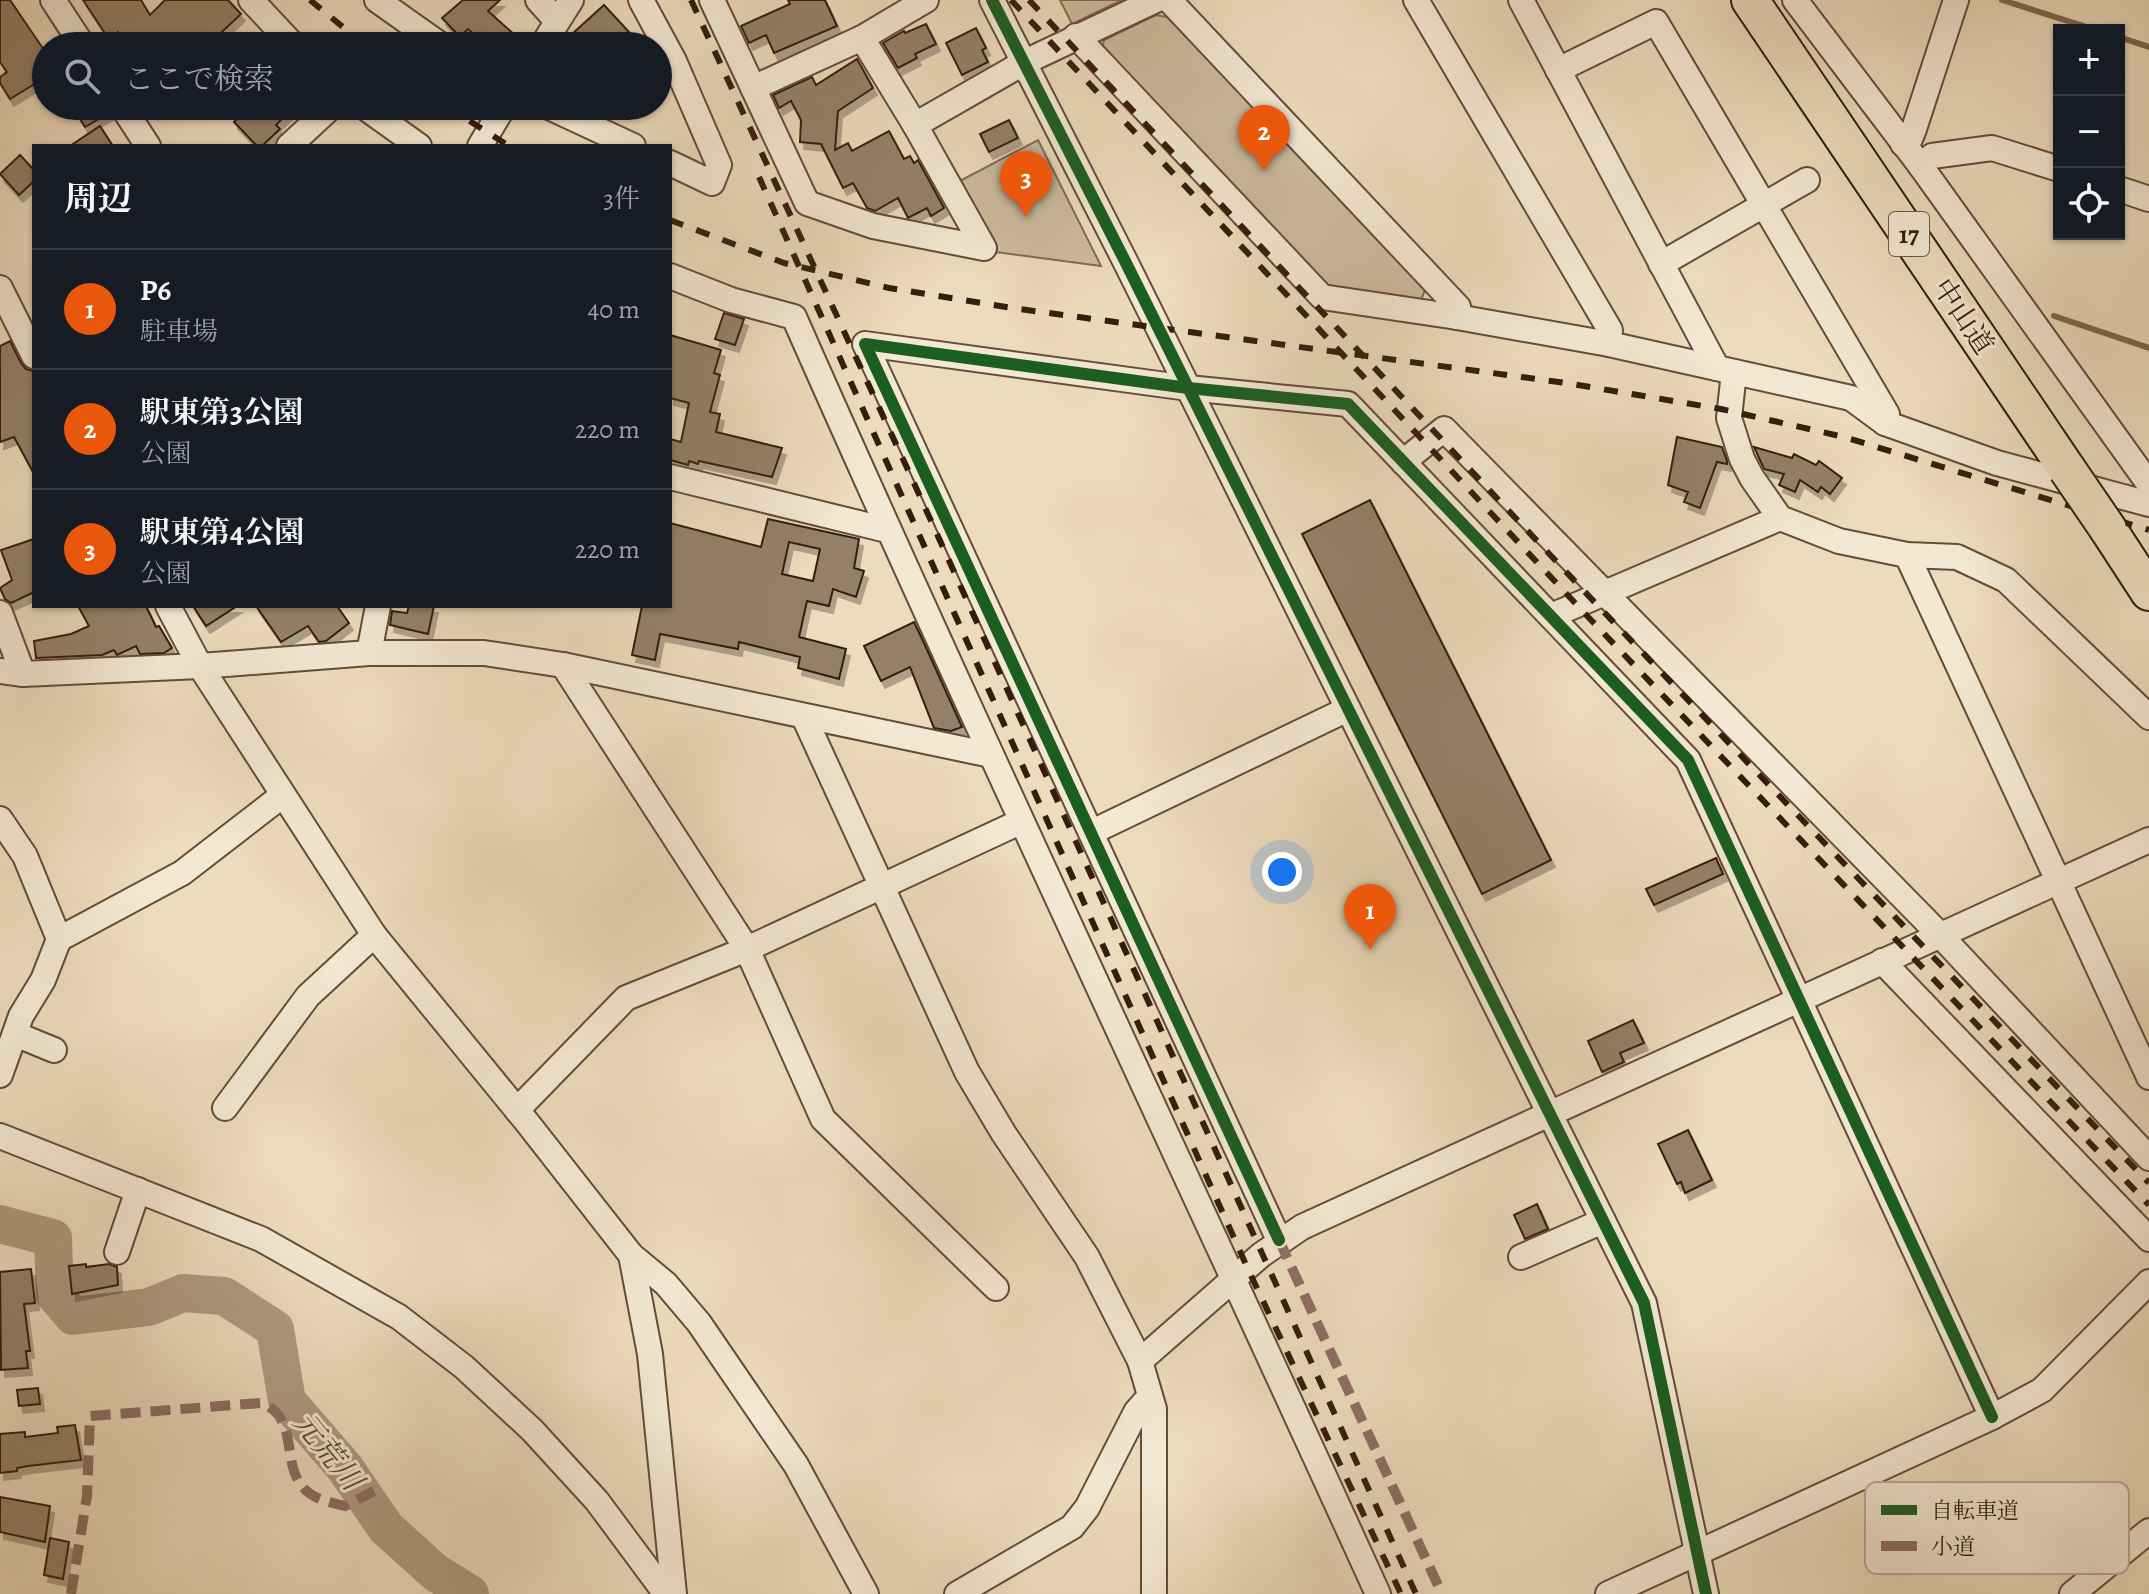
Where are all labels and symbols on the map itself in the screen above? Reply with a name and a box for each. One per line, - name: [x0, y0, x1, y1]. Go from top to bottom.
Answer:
- pin: 2: [1238, 105, 1290, 171]
- pin: 3: [1000, 151, 1052, 217]
- road number: 17: [1889, 212, 1929, 256]
- street label: 中山道: [1924, 271, 2002, 362]
- your location: [1262, 852, 1302, 892]
- pin: 1: [1344, 884, 1396, 950]
- water label: 元荒川: [284, 1403, 374, 1501]
- legend: [1865, 1482, 2129, 1574]
- text: 自転車道: [1931, 1496, 2019, 1526]
- text: 小道: [1931, 1532, 1975, 1562]

